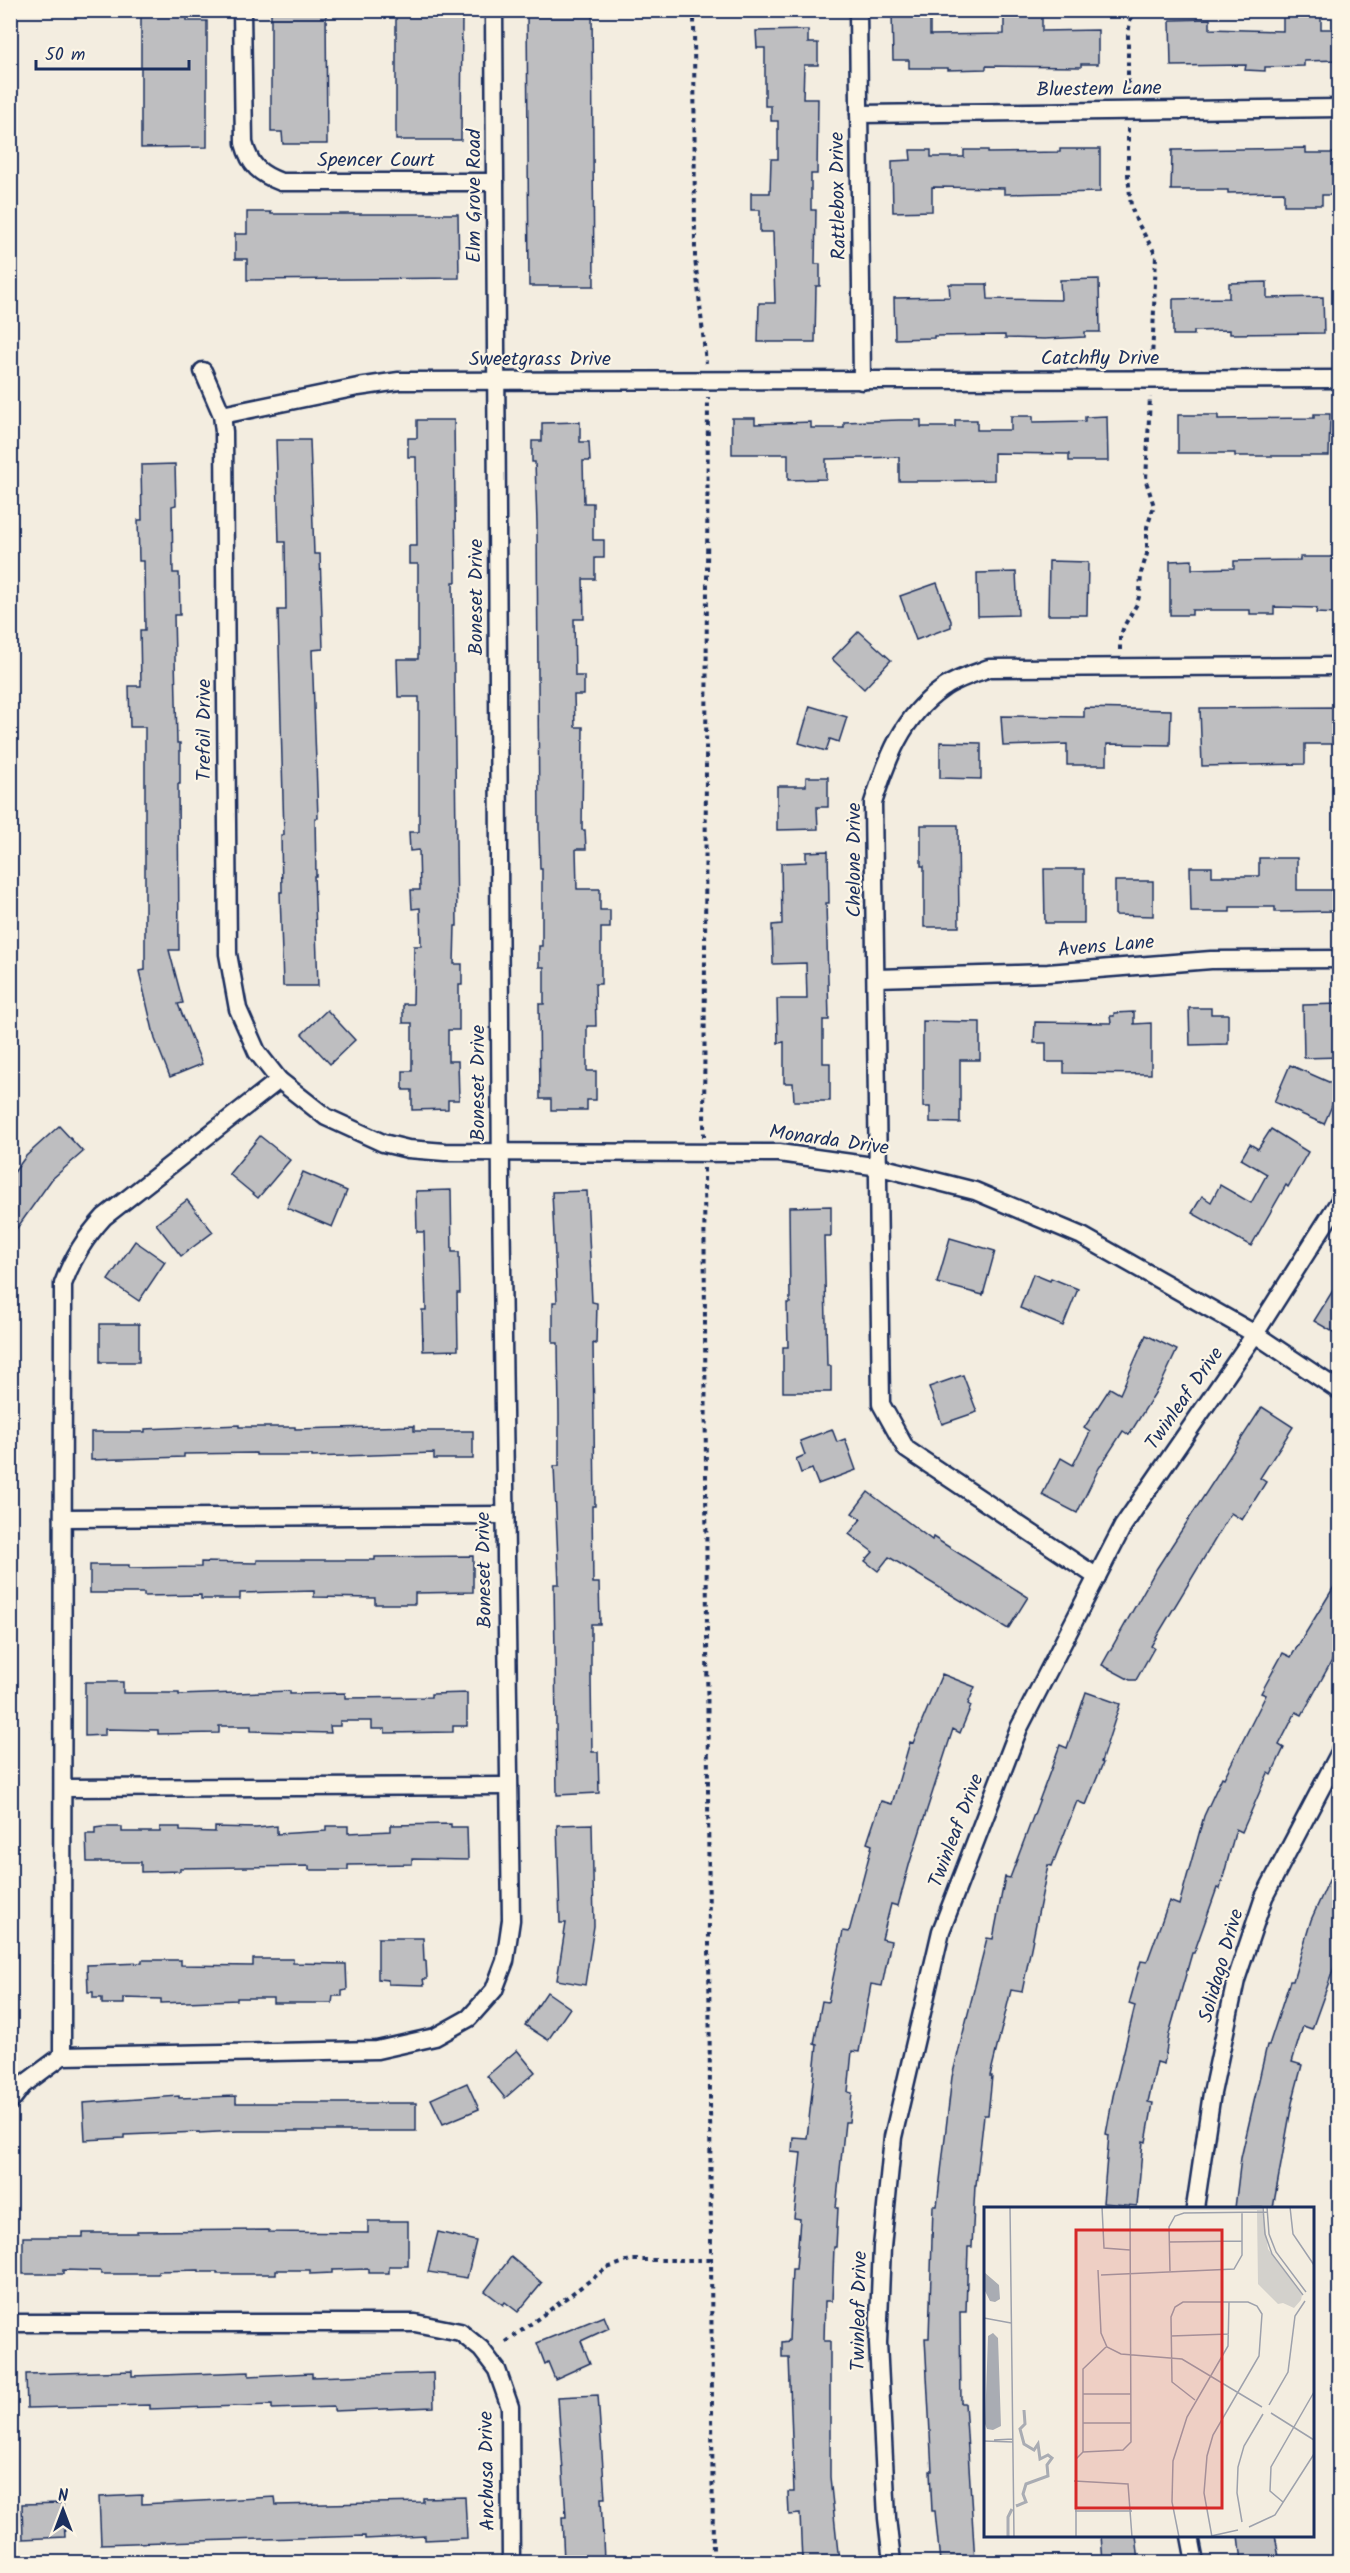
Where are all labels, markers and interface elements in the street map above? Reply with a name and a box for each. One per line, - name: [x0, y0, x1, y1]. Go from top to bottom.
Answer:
- scale bar: [36, 33, 189, 71]
- text: 50 m: [45, 41, 85, 70]
- street label: Bluestem Lane: [1036, 73, 1162, 107]
- street label: Elm Grove Road: [459, 128, 491, 263]
- street label: Rattlebox Drive: [822, 132, 856, 260]
- street label: Spencer Court: [317, 145, 435, 177]
- street label: Catchfly Drive: [1041, 343, 1159, 375]
- street label: Sweetgrass Drive: [469, 344, 611, 376]
- street label: Boneset Drive: [461, 539, 493, 655]
- street label: Trefoil Drive: [189, 679, 221, 781]
- street label: Chelone Drive: [839, 802, 871, 918]
- street label: Avens Lane: [1056, 927, 1156, 967]
- street label: Boneset Drive: [463, 1025, 495, 1141]
- street label: Monarda Drive: [767, 1117, 891, 1165]
- street label: Twinleaf Drive: [1137, 1341, 1233, 1457]
- street label: Boneset Drive: [468, 1511, 502, 1629]
- street label: Twinleaf Drive: [921, 1769, 993, 1893]
- street label: Solidago Drive: [1190, 1905, 1254, 2027]
- inset map: [984, 2207, 1314, 2537]
- street label: Twinleaf Drive: [843, 2251, 877, 2371]
- street label: Anchusa Drive: [471, 2411, 505, 2531]
- north arrow: [33, 2480, 93, 2540]
- text: N: [58, 2484, 68, 2509]

